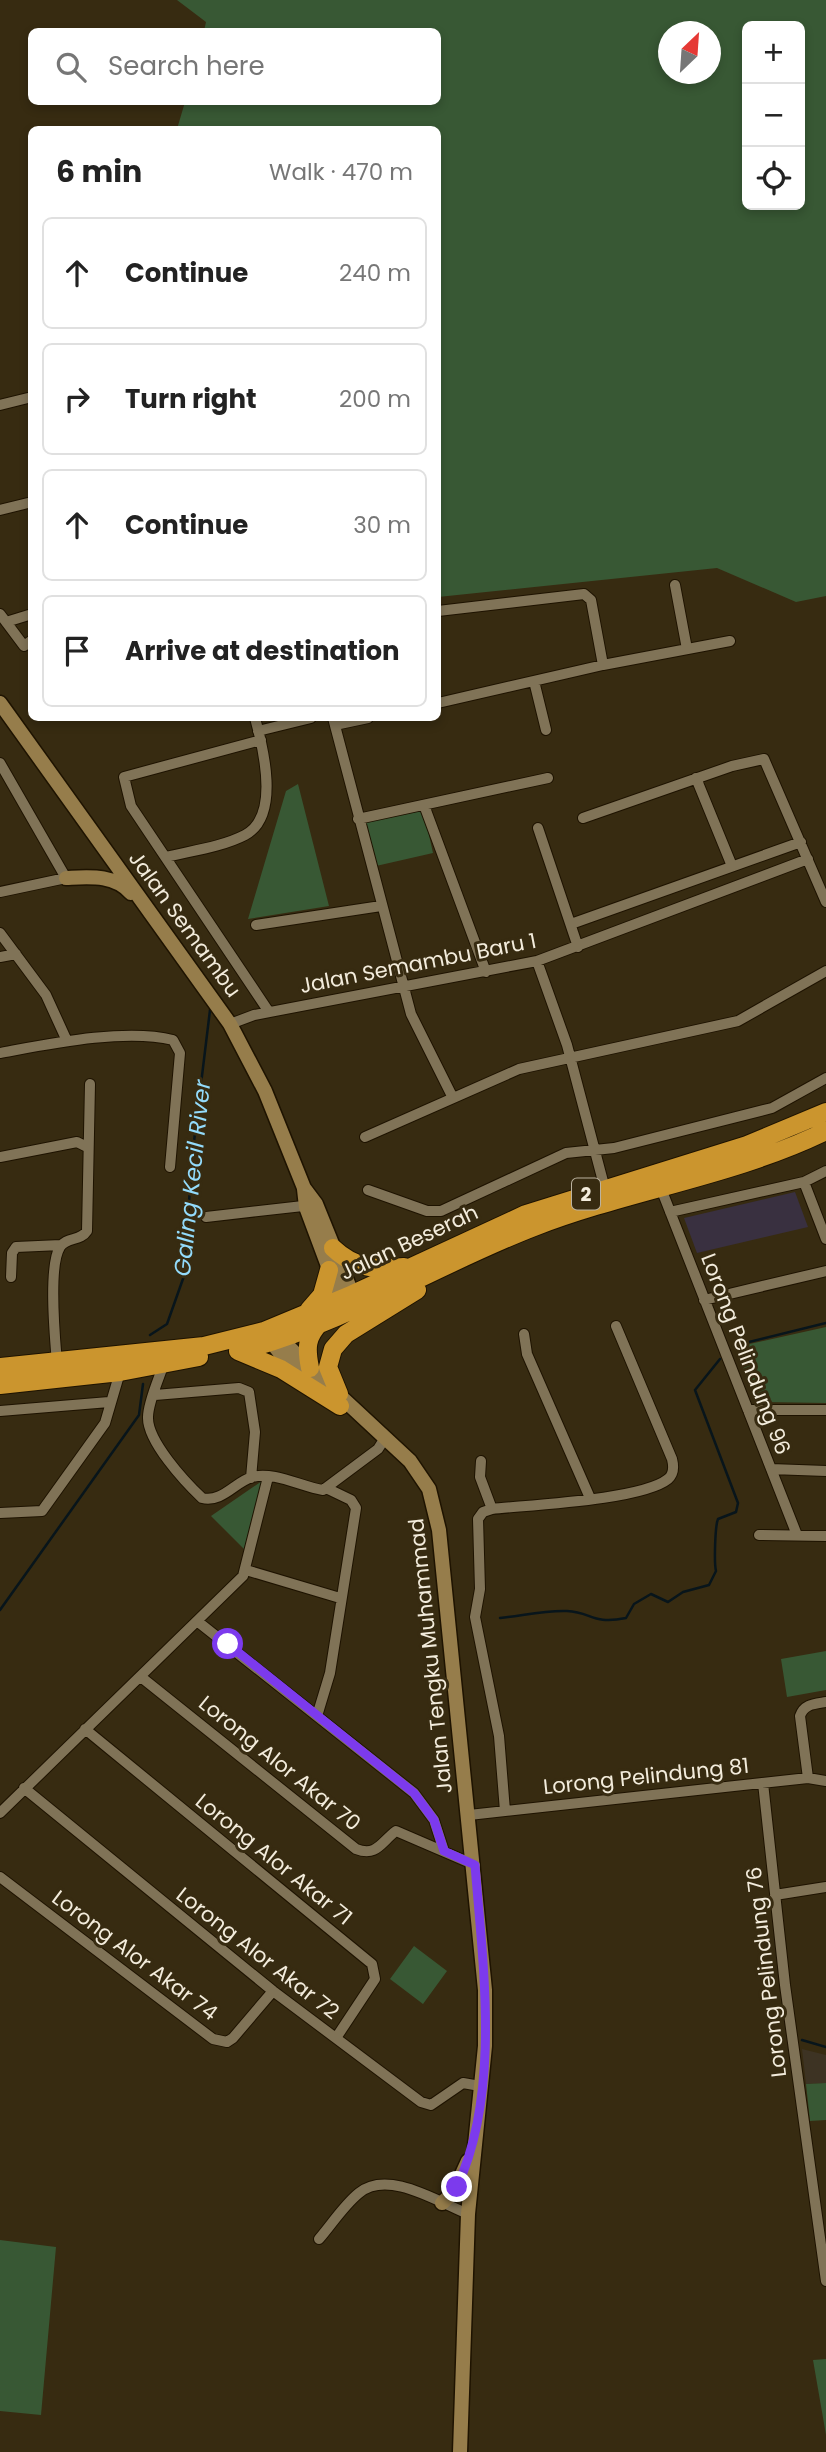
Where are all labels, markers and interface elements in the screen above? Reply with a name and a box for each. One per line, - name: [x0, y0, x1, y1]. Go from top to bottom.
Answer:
- north arrow: [658, 21, 721, 84]
- map controls: [742, 21, 805, 210]
- button: +: [742, 21, 805, 84]
- search box: [28, 28, 441, 105]
- icon: search: [52, 48, 90, 86]
- text: Search here: [108, 48, 265, 84]
- button: −: [742, 84, 805, 147]
- button: locate: [742, 147, 805, 210]
- text: 6 min: [56, 150, 142, 193]
- text: Walk · 470 m: [269, 156, 413, 188]
- icon: ahead: [58, 254, 96, 292]
- text: Continue: [125, 255, 248, 291]
- text: 240 m: [339, 257, 411, 289]
- icon: right: [58, 380, 96, 418]
- text: Turn right: [125, 381, 257, 417]
- text: 200 m: [339, 383, 411, 415]
- icon: ahead: [58, 506, 96, 544]
- text: Continue: [125, 507, 248, 543]
- text: 30 m: [353, 509, 411, 541]
- icon: arrive: [58, 632, 96, 670]
- text: Arrive at destination: [125, 633, 400, 669]
- street label: Jalan Semambu: [122, 845, 248, 1003]
- street label: Jalan Semambu Baru 1: [297, 926, 539, 1000]
- water label: Galing Kecil River: [166, 1077, 218, 1278]
- road number: 2: [572, 1178, 600, 1210]
- street label: Jalan Beserah: [335, 1197, 483, 1287]
- street label: Lorong Pelindung 96: [694, 1249, 798, 1459]
- street label: Jalan Tengku Muhammad: [401, 1517, 459, 1795]
- route start: [212, 1628, 243, 1659]
- street label: Lorong Alor Akar 70: [193, 1689, 367, 1837]
- street label: Lorong Pelindung 81: [542, 1751, 750, 1801]
- street label: Lorong Alor Akar 71: [189, 1787, 359, 1931]
- street label: Lorong Pelindung 76: [739, 1865, 793, 2079]
- street label: Lorong Alor Akar 72: [171, 1880, 345, 2026]
- street label: Lorong Alor Akar 74: [46, 1883, 224, 2027]
- route end: [441, 2171, 472, 2202]

